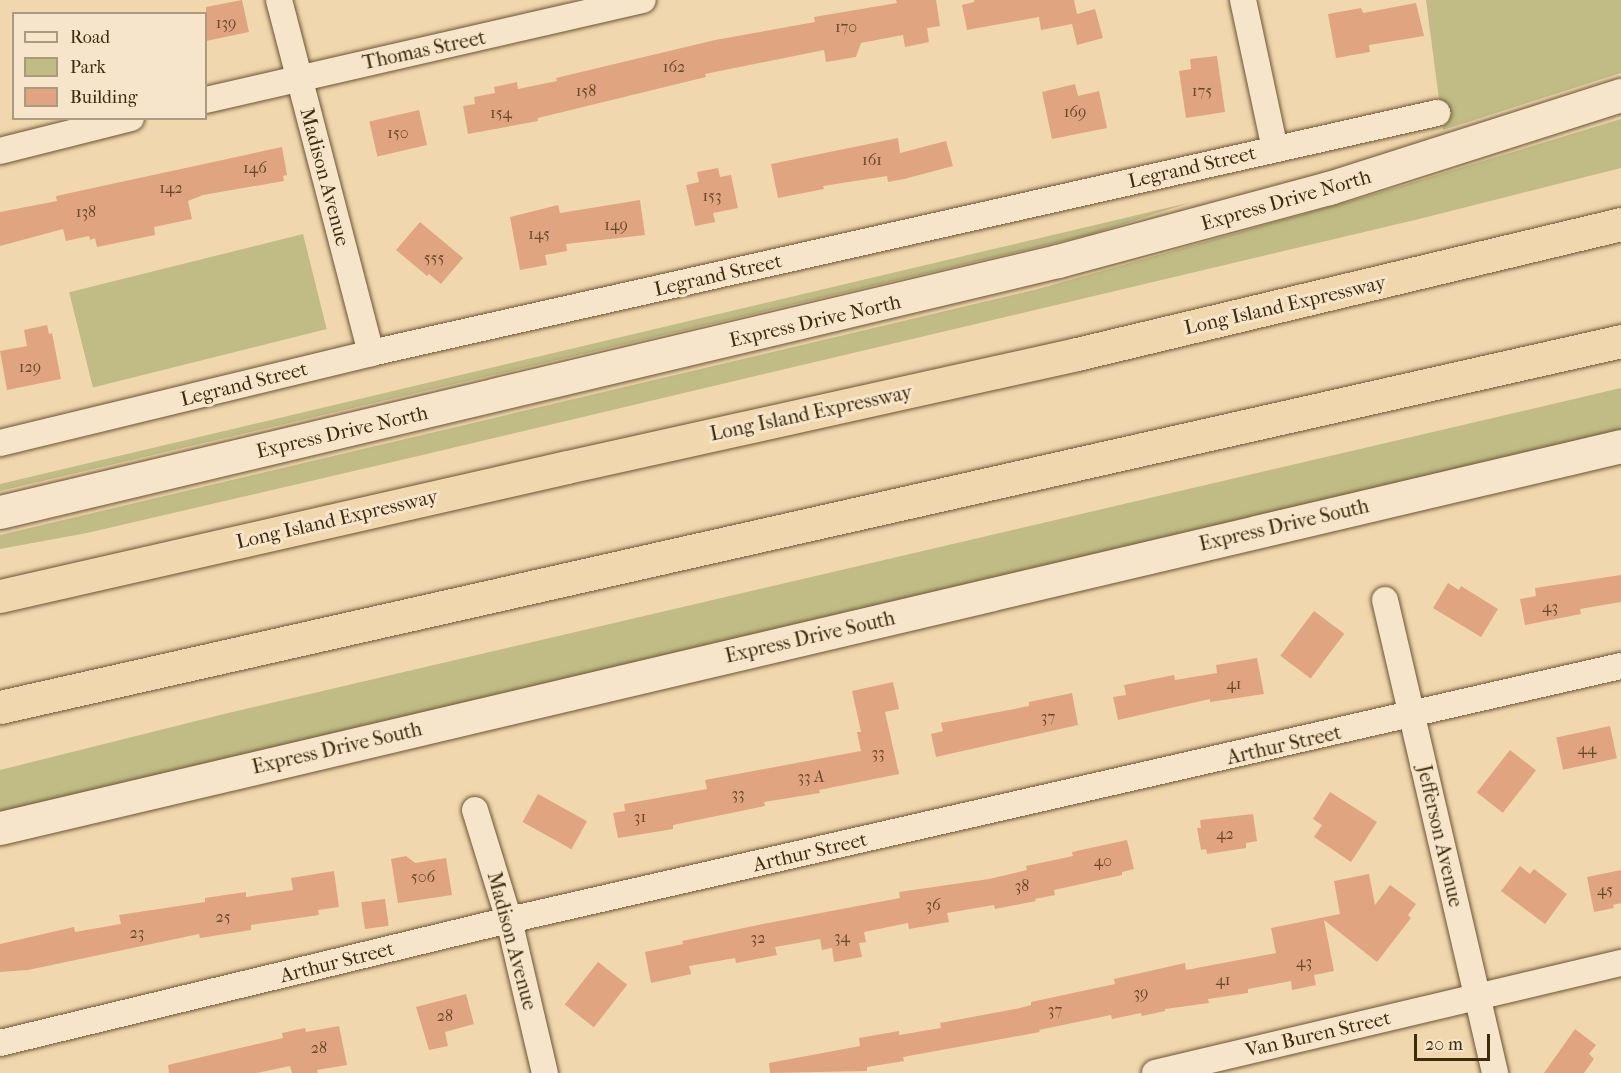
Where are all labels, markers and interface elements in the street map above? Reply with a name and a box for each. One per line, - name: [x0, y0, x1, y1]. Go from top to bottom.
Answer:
- legend: [12, 12, 207, 120]
- house number: 139: [216, 13, 236, 33]
- house number: 170: [835, 17, 857, 37]
- street label: Thomas Street: [360, 25, 488, 75]
- text: Road: [70, 27, 110, 48]
- text: Park: [70, 57, 106, 78]
- house number: 162: [663, 57, 685, 77]
- house number: 158: [576, 81, 596, 101]
- house number: 175: [1192, 81, 1212, 101]
- text: Building: [70, 87, 137, 108]
- house number: 169: [1064, 102, 1086, 122]
- house number: 154: [490, 103, 512, 123]
- street label: Madison Avenue: [295, 105, 355, 249]
- house number: 150: [387, 123, 409, 143]
- street label: Legrand Street: [1126, 141, 1258, 193]
- house number: 161: [862, 150, 882, 170]
- house number: 146: [243, 158, 267, 178]
- street label: Express Drive North: [1198, 164, 1374, 236]
- house number: 142: [159, 178, 183, 198]
- house number: 153: [702, 186, 722, 206]
- house number: 138: [76, 202, 96, 222]
- house number: 149: [604, 215, 628, 235]
- house number: 145: [528, 224, 550, 244]
- house number: 555: [424, 248, 444, 268]
- street label: Legrand Street: [652, 249, 784, 301]
- street label: Long Island Expressway: [1182, 270, 1388, 340]
- street label: Express Drive North: [727, 290, 903, 352]
- house number: 129: [19, 357, 41, 377]
- street label: Legrand Street: [178, 357, 310, 411]
- street label: Long Island Expressway: [708, 380, 914, 446]
- street label: Express Drive North: [254, 401, 430, 463]
- street label: Long Island Expressway: [234, 484, 440, 554]
- street label: Express Drive South: [1197, 494, 1371, 556]
- house number: 43: [1542, 597, 1558, 617]
- street label: Express Drive South: [723, 606, 897, 668]
- house number: 41: [1226, 674, 1242, 694]
- house number: 37: [1041, 707, 1055, 727]
- street label: Express Drive South: [250, 717, 424, 779]
- street label: Arthur Street: [1225, 720, 1343, 770]
- house number: 44: [1578, 739, 1596, 759]
- house number: 33: [871, 743, 885, 763]
- street label: Jefferson Avenue: [1412, 763, 1468, 909]
- house number: 33 A: [798, 767, 824, 787]
- house number: 33: [731, 784, 745, 804]
- house number: 31: [634, 807, 646, 827]
- house number: 42: [1216, 824, 1234, 844]
- street label: Arthur Street: [751, 827, 869, 877]
- house number: 40: [1094, 851, 1112, 871]
- house number: 506: [411, 867, 435, 887]
- street label: Madison Avenue: [482, 869, 542, 1013]
- house number: 38: [1015, 876, 1029, 896]
- house number: 45: [1597, 880, 1613, 900]
- house number: 36: [925, 895, 941, 915]
- house number: 25: [215, 907, 231, 927]
- house number: 23: [130, 923, 144, 943]
- house number: 34: [834, 927, 850, 947]
- house number: 32: [751, 928, 765, 948]
- street label: Arthur Street: [278, 936, 396, 988]
- house number: 43: [1296, 952, 1312, 972]
- house number: 41: [1215, 970, 1231, 990]
- house number: 39: [1134, 983, 1148, 1003]
- house number: 37: [1048, 1000, 1062, 1020]
- house number: 28: [437, 1006, 453, 1026]
- street label: Van Buren Street: [1243, 1006, 1393, 1062]
- scale bar: [1417, 1022, 1494, 1060]
- text: 20 m: [1425, 1034, 1463, 1055]
- house number: 28: [311, 1038, 327, 1058]

